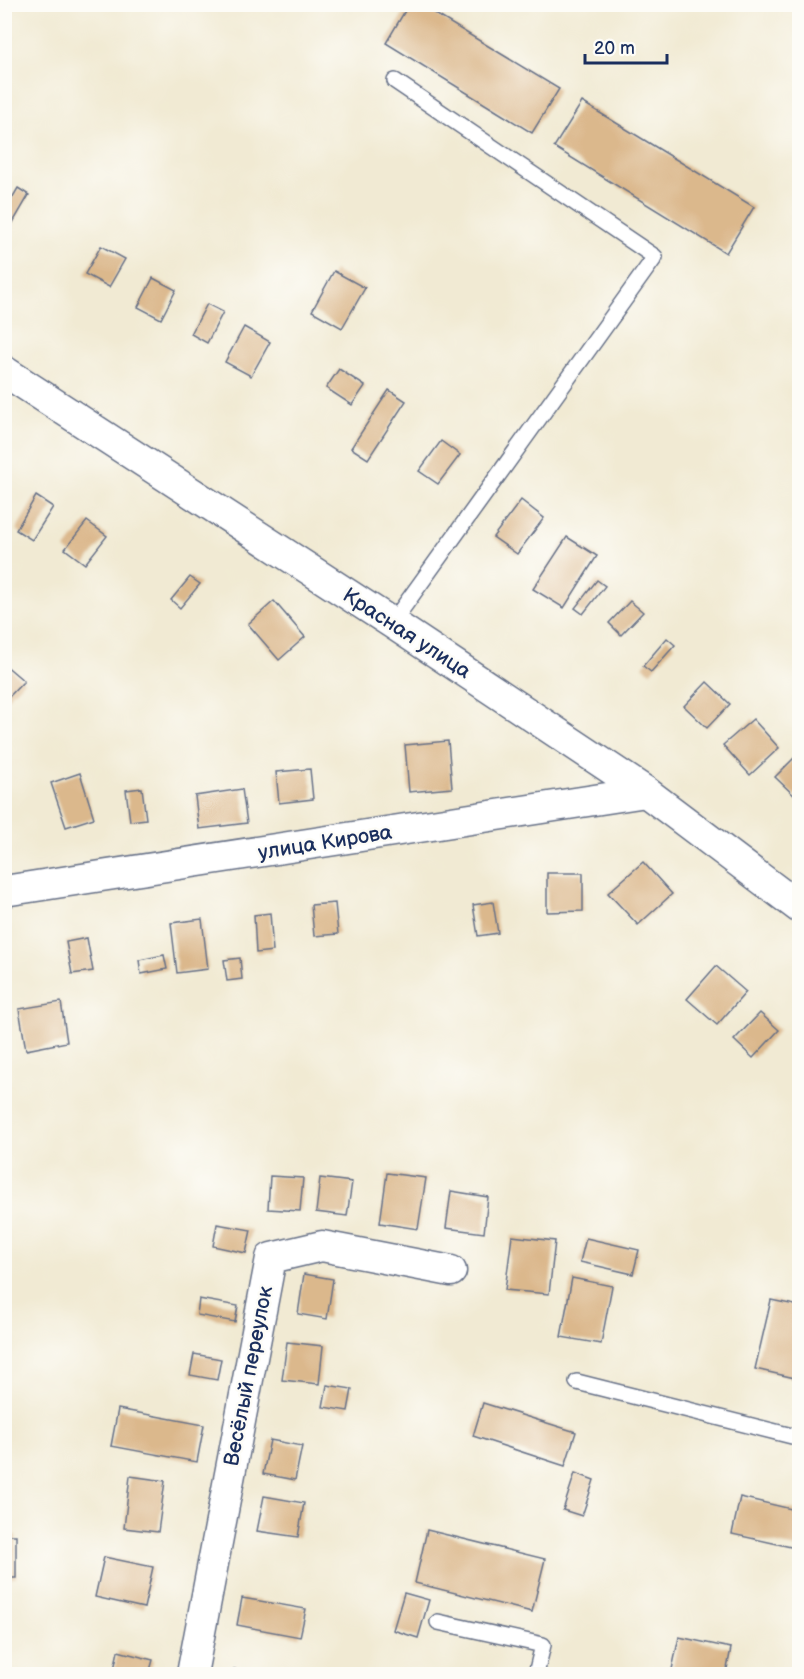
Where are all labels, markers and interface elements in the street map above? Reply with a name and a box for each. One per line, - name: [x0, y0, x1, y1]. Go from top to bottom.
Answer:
- scale bar: [585, 27, 668, 65]
- text: 20 m: [594, 38, 635, 59]
- street label: Красная улица: [338, 583, 476, 684]
- street label: улица Кирова: [256, 819, 394, 865]
- street label: Весёлый переулок: [219, 1284, 278, 1468]

